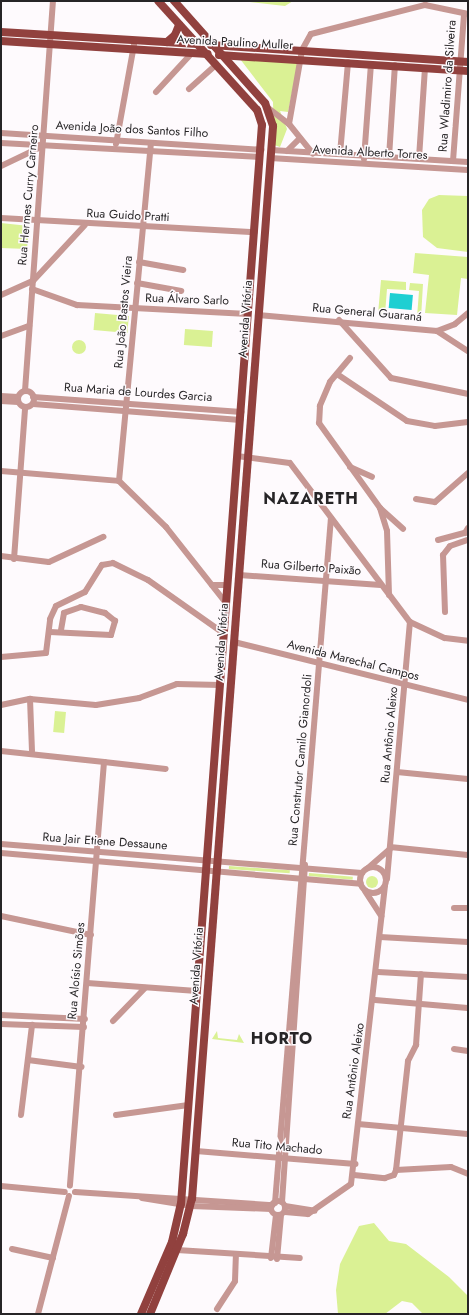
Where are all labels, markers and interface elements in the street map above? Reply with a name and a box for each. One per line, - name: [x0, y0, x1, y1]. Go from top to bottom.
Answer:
- street label: Rua Wladimiro da Silveira: [436, 20, 460, 152]
- street label: Avenida Paulino Muller: [176, 33, 294, 53]
- street label: Avenida João dos Santos Filho: [55, 119, 209, 141]
- street label: Rua Hermes Curry Carneiro: [16, 124, 42, 266]
- street label: Avenida Alberto Torres: [312, 143, 428, 163]
- street label: Rua Guido Pratti: [86, 207, 170, 225]
- street label: Rua João Bastos Vieira: [112, 255, 136, 369]
- street label: Avenida Vitória: [236, 280, 256, 358]
- street label: Rua Álvaro Sarlo: [145, 291, 229, 309]
- street label: Rua General Guaraná: [312, 301, 422, 325]
- street label: Rua Maria de Lourdes Garcia: [63, 381, 213, 405]
- district label: NAZARETH: [263, 489, 359, 509]
- street label: Rua Gilberto Paixão: [260, 557, 362, 579]
- street label: Avenida Vitória: [212, 603, 232, 681]
- street label: Avenida Marechal Campos: [285, 638, 421, 684]
- street label: Rua Construtor Camilo Gianordoli: [286, 673, 316, 847]
- street label: Rua Antônio Aleixo: [379, 686, 401, 784]
- street label: Rua Jair Etiene Dessaune: [42, 830, 168, 854]
- street label: Rua Aloísio Simões: [66, 922, 88, 1020]
- street label: Avenida Vitória: [187, 927, 207, 1005]
- street label: Rua Antônio Aleixo: [340, 1022, 368, 1120]
- district label: HORTO: [251, 1029, 313, 1049]
- street label: Rua Tito Machado: [231, 1136, 323, 1158]

